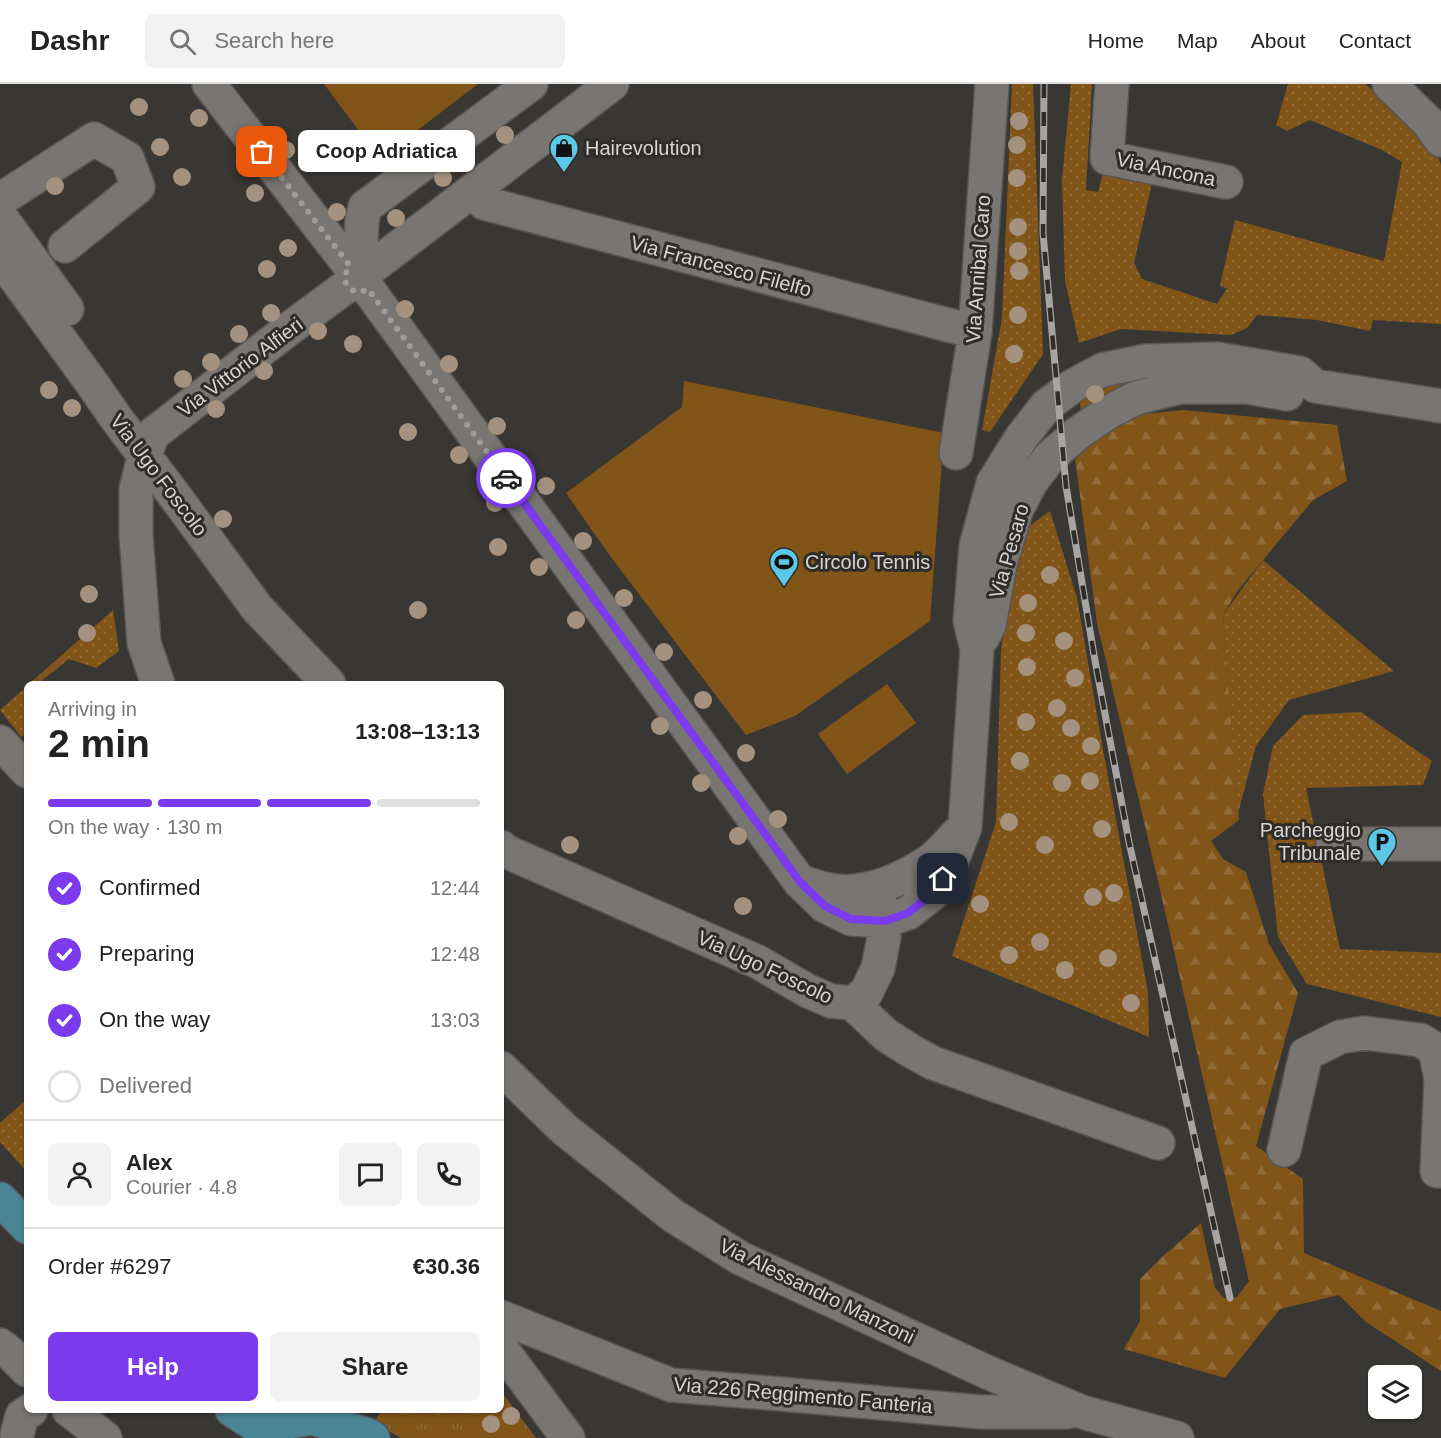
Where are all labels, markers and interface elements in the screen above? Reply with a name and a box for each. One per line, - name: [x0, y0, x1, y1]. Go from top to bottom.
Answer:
- search box: [145, 14, 565, 68]
- text: Dashr: [30, 25, 109, 56]
- icon: search: [166, 25, 199, 58]
- text: Search here: [214, 28, 334, 53]
- text: Home: [1088, 29, 1144, 52]
- text: Map: [1177, 29, 1218, 52]
- text: About: [1251, 29, 1306, 52]
- text: Contact: [1339, 29, 1411, 52]
- pin: [236, 126, 287, 177]
- callout: Coop Adriatica: [298, 131, 475, 173]
- shop icon: Hairevolution: [548, 132, 580, 174]
- icon: bag: [245, 135, 278, 168]
- place label: Hairevolution: [585, 137, 702, 159]
- text: Coop Adriatica: [316, 140, 457, 162]
- street label: Via Ancona: [1114, 148, 1218, 190]
- street label: Via Annibal Caro: [962, 194, 994, 344]
- street label: Via Francesco Filelfo: [628, 231, 814, 301]
- street label: Via Vittorio Alfieri: [173, 313, 307, 421]
- street label: Via Ugo Foscolo: [106, 410, 212, 540]
- courier: [476, 448, 536, 508]
- icon: car: [490, 462, 523, 495]
- street label: Via Pesaro: [985, 501, 1033, 601]
- sports icon: Circolo Tennis: [768, 546, 800, 588]
- place label: Circolo Tennis: [805, 551, 930, 573]
- text: Arriving in: [48, 698, 137, 720]
- text: 13:08–13:13: [355, 719, 480, 744]
- text: 2 min: [48, 722, 150, 765]
- text: On the way · 130 m: [48, 816, 223, 838]
- place label: Parcheggio Tribunale: [1260, 819, 1361, 864]
- parking icon: Parcheggio Tribunale: [1366, 826, 1398, 868]
- pin: [917, 853, 968, 904]
- icon: home: [926, 862, 959, 895]
- icon: check: [48, 872, 81, 905]
- text: Confirmed: [99, 875, 200, 900]
- text: 12:44: [430, 877, 480, 899]
- street label: Via Ugo Foscolo: [694, 926, 836, 1008]
- icon: check: [48, 938, 81, 971]
- text: Preparing: [99, 941, 194, 966]
- text: 12:48: [430, 943, 480, 965]
- icon: check: [48, 1004, 81, 1037]
- text: On the way: [99, 1007, 210, 1032]
- text: 13:03: [430, 1009, 480, 1031]
- text: Delivered: [99, 1073, 192, 1098]
- button: person: [48, 1143, 111, 1206]
- button: chat: [339, 1143, 402, 1206]
- button: phone: [417, 1143, 480, 1206]
- text: Alex: [126, 1150, 172, 1175]
- text: Courier · 4.8: [126, 1176, 237, 1198]
- street label: Via Alessandro Manzoni: [716, 1234, 918, 1348]
- text: Order #6297: [48, 1254, 172, 1279]
- text: €30.36: [413, 1254, 480, 1279]
- button: Help: [48, 1332, 258, 1401]
- button: Share: [270, 1332, 480, 1401]
- map controls: [1368, 1365, 1422, 1419]
- button: layers: [1368, 1365, 1422, 1419]
- street label: Via 226 Reggimento Fanteria: [673, 1373, 934, 1417]

